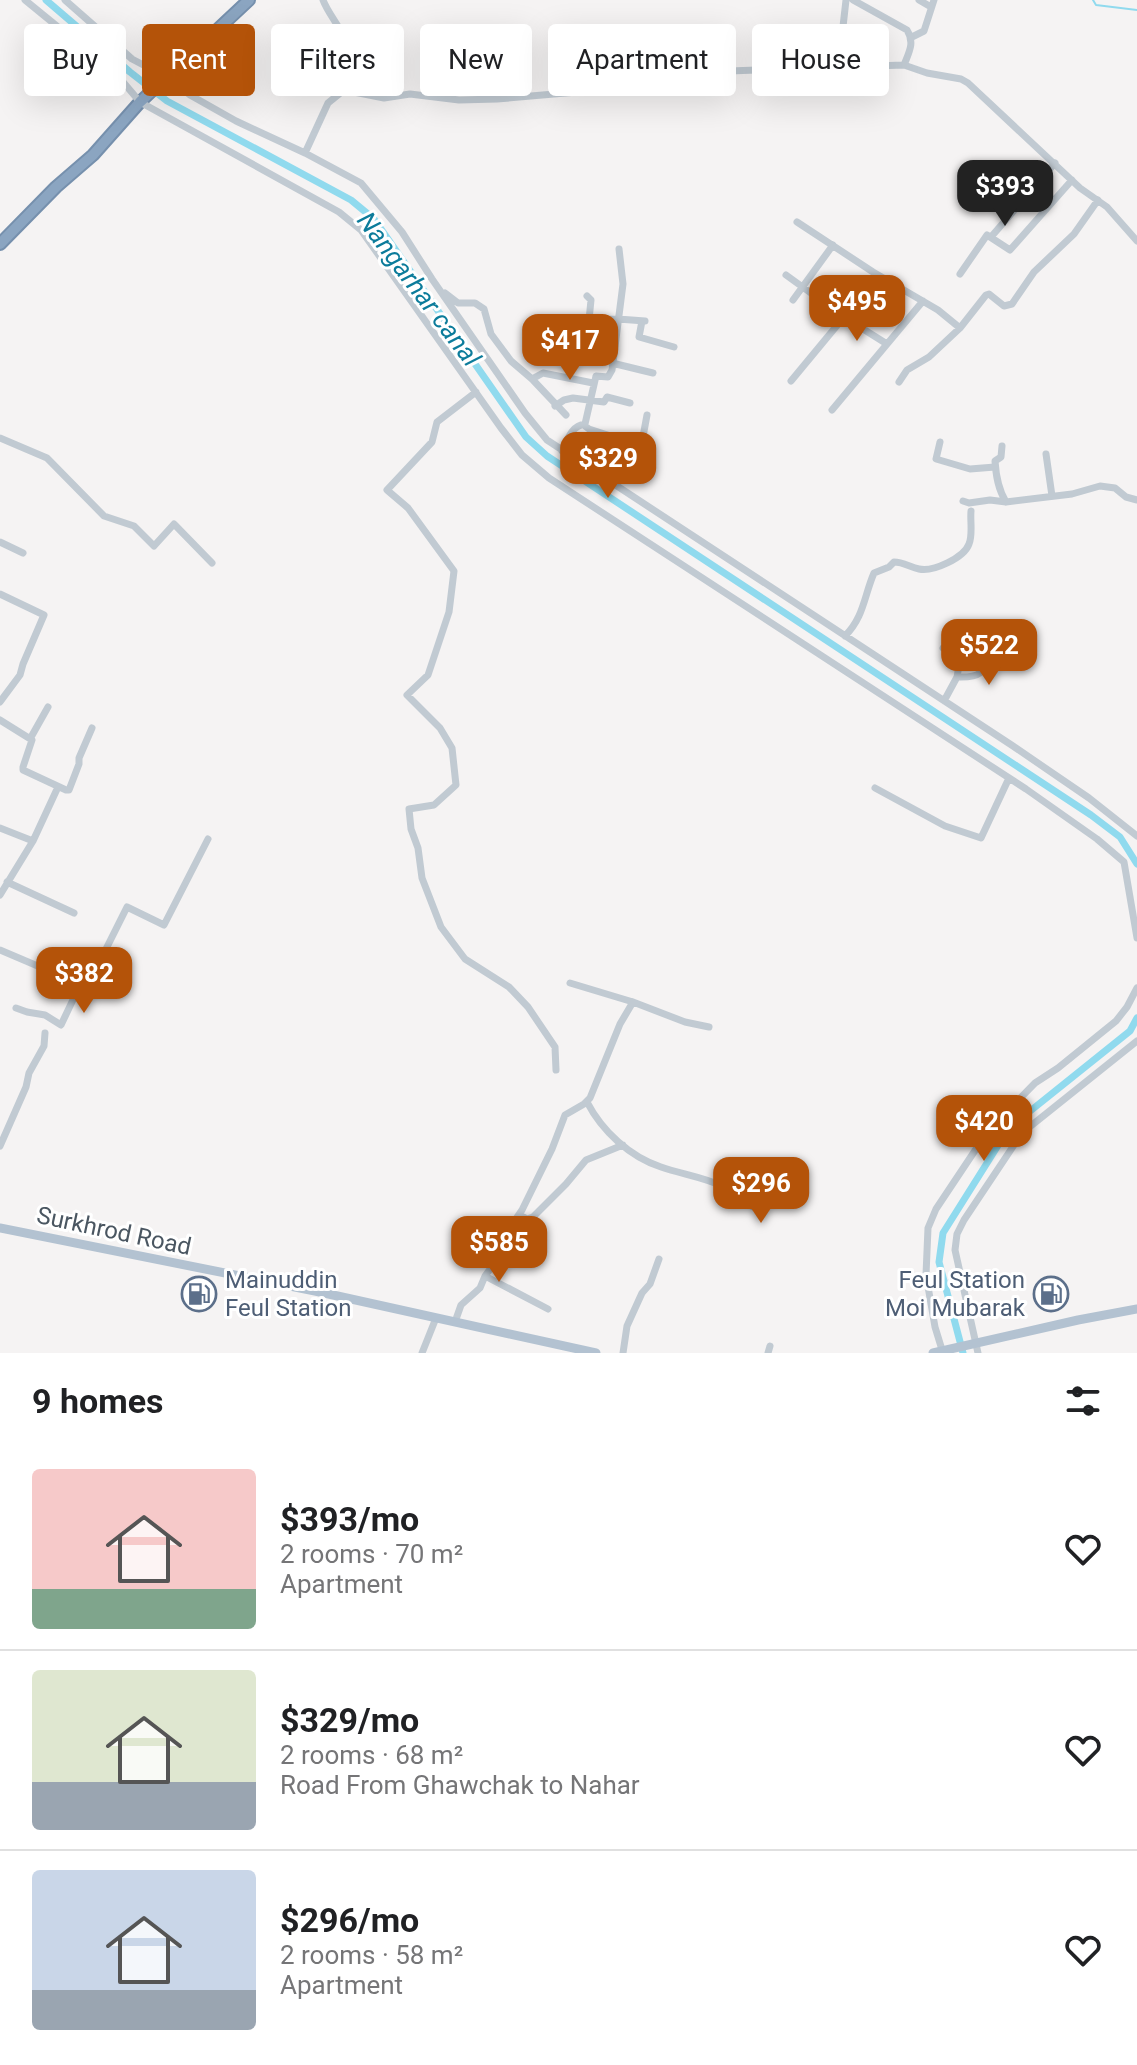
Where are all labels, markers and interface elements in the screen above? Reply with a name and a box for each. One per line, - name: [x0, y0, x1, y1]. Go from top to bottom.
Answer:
- chip: Buy: [24, 24, 126, 96]
- chip: Rent: [142, 24, 255, 96]
- chip: Filters: [271, 24, 404, 96]
- chip: New: [420, 24, 532, 96]
- chip: Apartment: [548, 24, 736, 96]
- chip: House: [752, 24, 889, 96]
- pin: $393: [958, 160, 1052, 228]
- text: $393: [975, 171, 1035, 201]
- water label: Nangarhar canal: [351, 206, 487, 373]
- pin: $495: [810, 275, 904, 343]
- text: $495: [827, 286, 887, 316]
- pin: $417: [523, 314, 617, 382]
- text: $417: [540, 325, 600, 355]
- pin: $329: [561, 432, 655, 500]
- text: $329: [578, 443, 638, 473]
- pin: $522: [942, 619, 1036, 687]
- text: $522: [959, 630, 1019, 660]
- pin: $382: [37, 947, 131, 1015]
- text: $382: [54, 958, 114, 988]
- pin: $420: [937, 1095, 1031, 1163]
- text: $420: [954, 1106, 1014, 1136]
- pin: $296: [714, 1157, 808, 1225]
- text: $296: [731, 1168, 791, 1198]
- street label: Surkhrod Road: [34, 1201, 194, 1261]
- pin: $585: [452, 1216, 546, 1284]
- text: $585: [469, 1227, 529, 1257]
- place label: Mainuddin Feul Station: [225, 1266, 352, 1322]
- place label: Feul Station Moi Mubarak: [885, 1266, 1026, 1322]
- fuel station icon: Mainuddin Feul Station: [180, 1275, 218, 1313]
- fuel station icon: Feul Station Moi Mubarak: [1032, 1275, 1070, 1313]
- icon: filters: [1061, 1379, 1105, 1423]
- text: 9 homes: [32, 1381, 163, 1421]
- text: $393/mo: [280, 1499, 419, 1539]
- icon: home: [96, 1501, 192, 1597]
- icon: heart: [1061, 1527, 1105, 1571]
- text: 2 rooms · 70 m²: [280, 1539, 463, 1569]
- text: Apartment: [280, 1569, 403, 1599]
- text: $329/mo: [280, 1700, 419, 1740]
- icon: home: [96, 1702, 192, 1798]
- icon: heart: [1061, 1728, 1105, 1772]
- text: 2 rooms · 68 m²: [280, 1740, 463, 1770]
- text: Road From Ghawchak to Nahar: [280, 1770, 640, 1800]
- text: $296/mo: [280, 1900, 419, 1940]
- icon: home: [96, 1902, 192, 1998]
- icon: heart: [1061, 1928, 1105, 1972]
- text: 2 rooms · 58 m²: [280, 1940, 463, 1970]
- text: Apartment: [280, 1970, 403, 2000]

